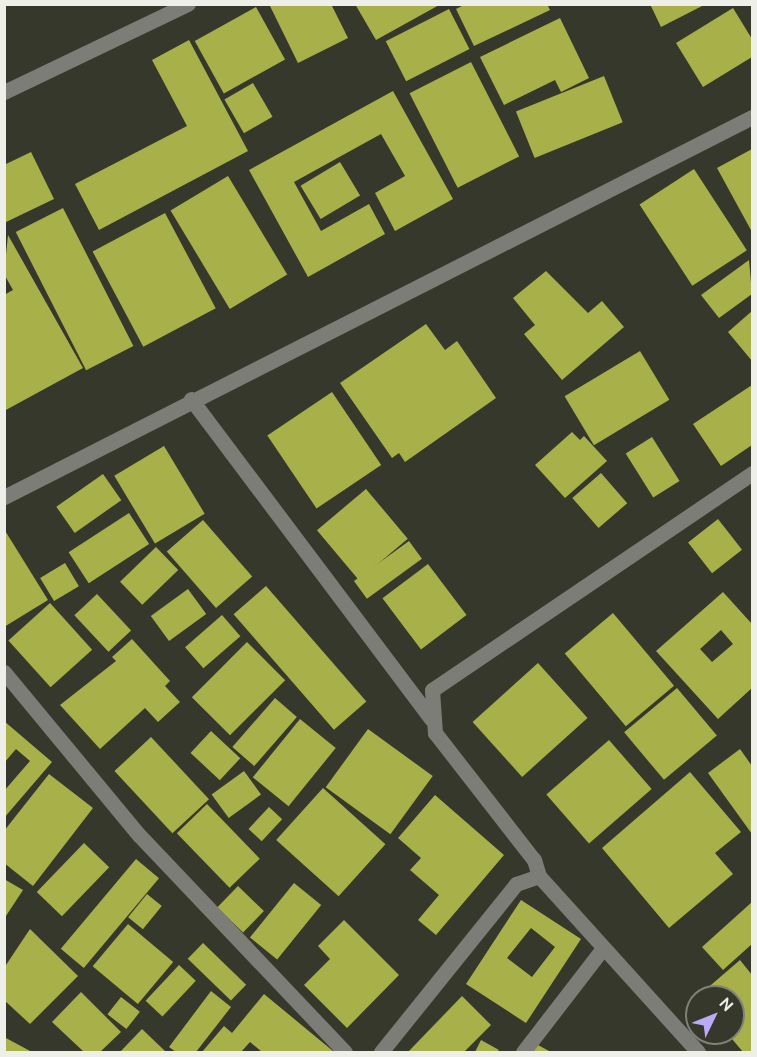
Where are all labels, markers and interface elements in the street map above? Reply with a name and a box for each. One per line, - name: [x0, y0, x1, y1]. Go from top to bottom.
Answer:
- north arrow: [685, 985, 745, 1045]
- text: N: [716, 994, 737, 1015]

